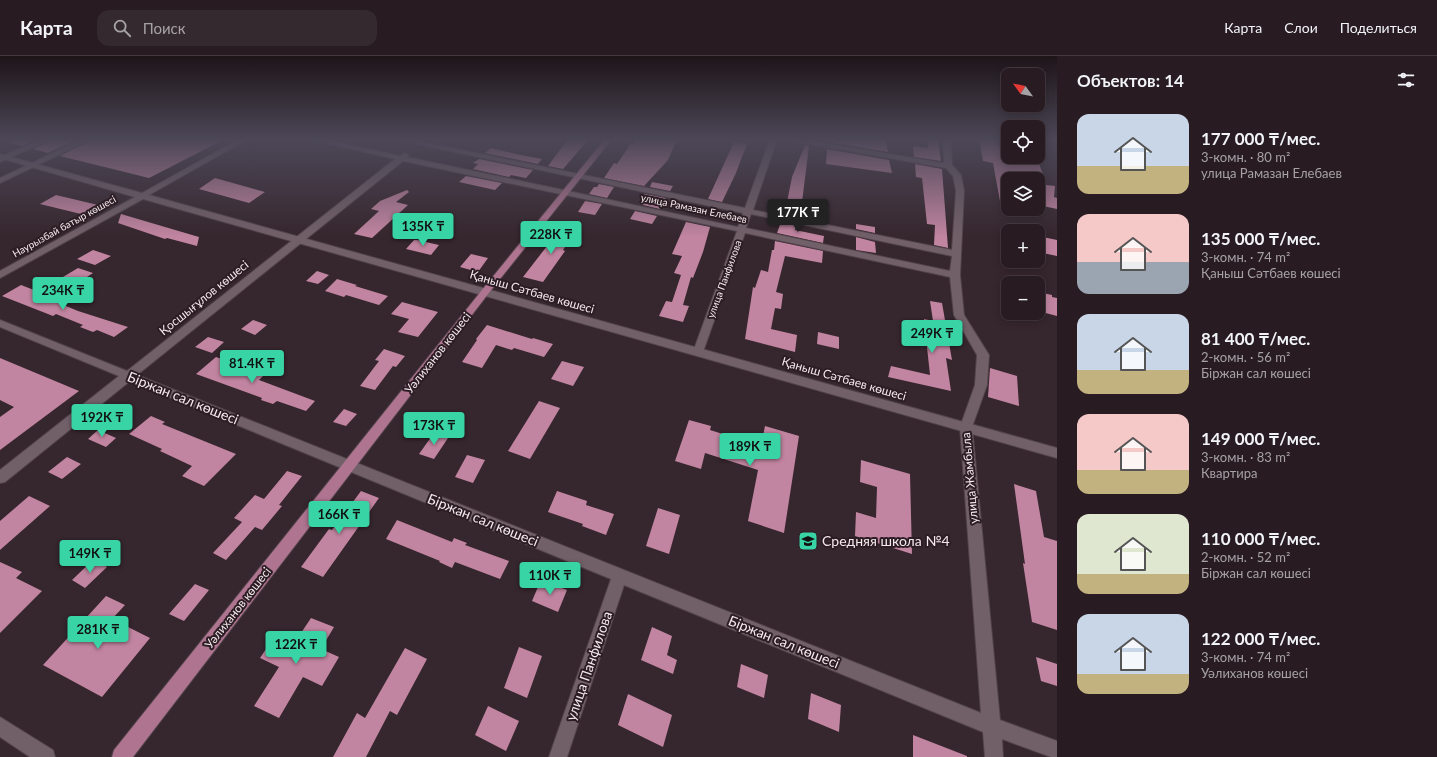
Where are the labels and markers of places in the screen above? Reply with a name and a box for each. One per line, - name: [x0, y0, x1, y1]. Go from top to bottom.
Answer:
- pin: 177K ₸: [765, 199, 831, 233]
- pin: 135K ₸: [390, 213, 456, 247]
- pin: 228K ₸: [518, 221, 584, 255]
- pin: 234K ₸: [30, 277, 96, 311]
- pin: 249K ₸: [899, 320, 965, 354]
- pin: 81.4K ₸: [215, 350, 289, 384]
- pin: 192K ₸: [69, 404, 135, 438]
- pin: 173K ₸: [401, 412, 467, 446]
- pin: 189K ₸: [717, 433, 783, 467]
- pin: 166K ₸: [306, 501, 372, 535]
- school or university icon: Средняя школа №4: [797, 530, 819, 552]
- place label: Средняя школа №4: [822, 532, 950, 549]
- pin: 149K ₸: [57, 540, 123, 574]
- pin: 110K ₸: [517, 562, 583, 596]
- pin: 281K ₸: [65, 616, 131, 650]
- pin: 122K ₸: [263, 631, 329, 665]

